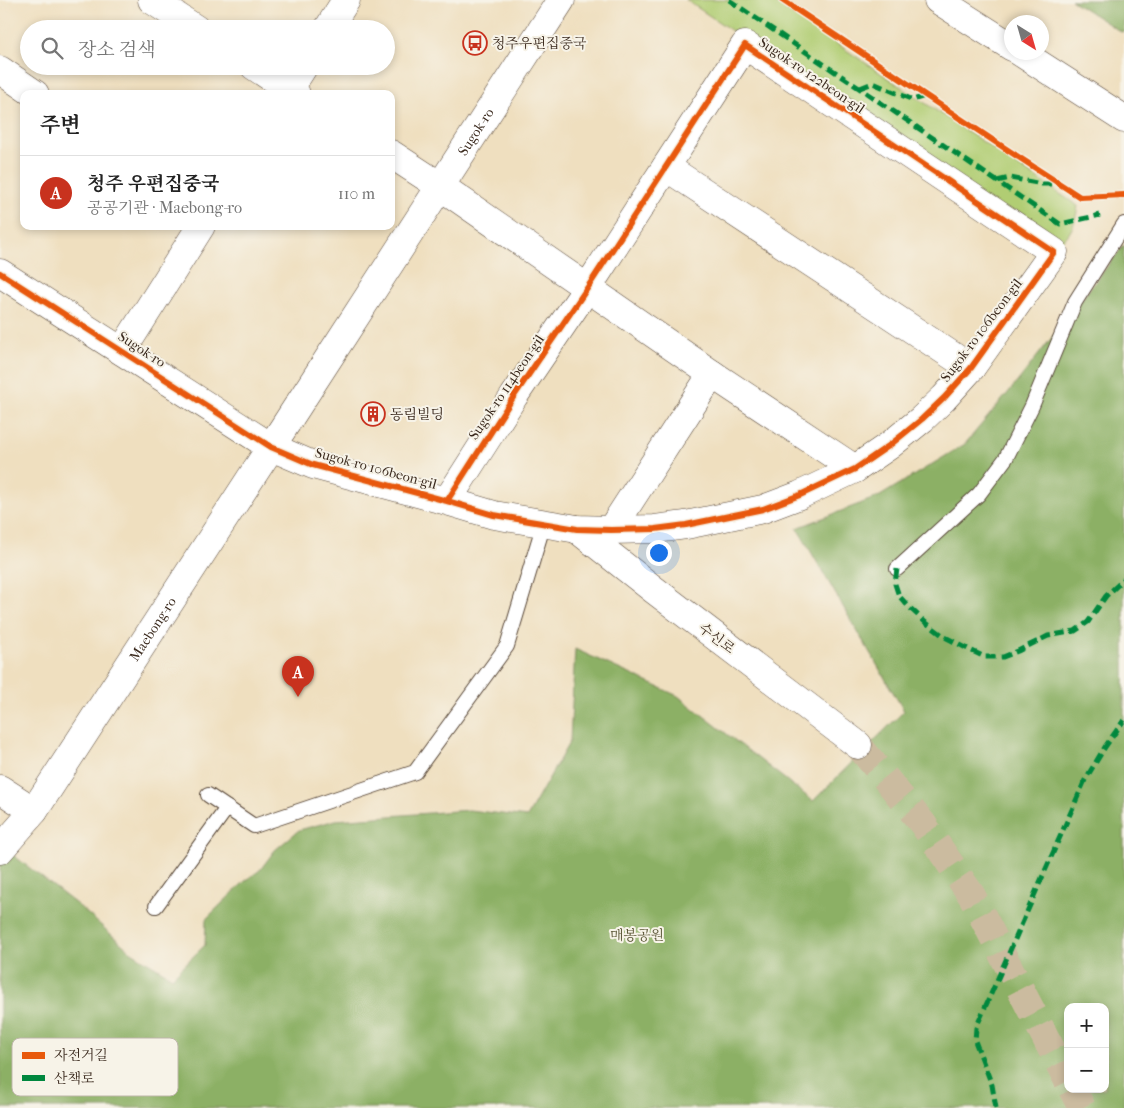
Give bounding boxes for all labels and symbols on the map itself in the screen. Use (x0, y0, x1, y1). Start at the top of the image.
north arrow (1004, 15, 1049, 60)
bus stop icon: 청주우편집중국 (462, 30, 488, 56)
street label: Sugok-ro 122beon-gil (755, 34, 868, 117)
place label: 청주우편집중국 (492, 35, 587, 52)
street label: Sugok-ro (454, 105, 498, 159)
street label: Sugok-ro 106beon-gil (937, 275, 1026, 385)
street label: Sugok-ro (115, 328, 169, 371)
street label: Sugok-ro 114beon-gil (465, 331, 548, 443)
building icon: 동림빌딩 (360, 401, 386, 427)
place label: 동림빌딩 (390, 406, 444, 423)
street label: Sugok-ro 106beon-gil (313, 444, 439, 493)
your location (646, 540, 672, 566)
street label: Maebong-ro (126, 594, 180, 664)
street label: 수신로 (695, 619, 738, 658)
pin: A (282, 656, 314, 697)
park label: 매봉공원 (610, 927, 664, 944)
legend (12, 1038, 178, 1096)
text: 자전거길 (54, 1047, 108, 1064)
text: 산책로 (54, 1070, 95, 1087)

